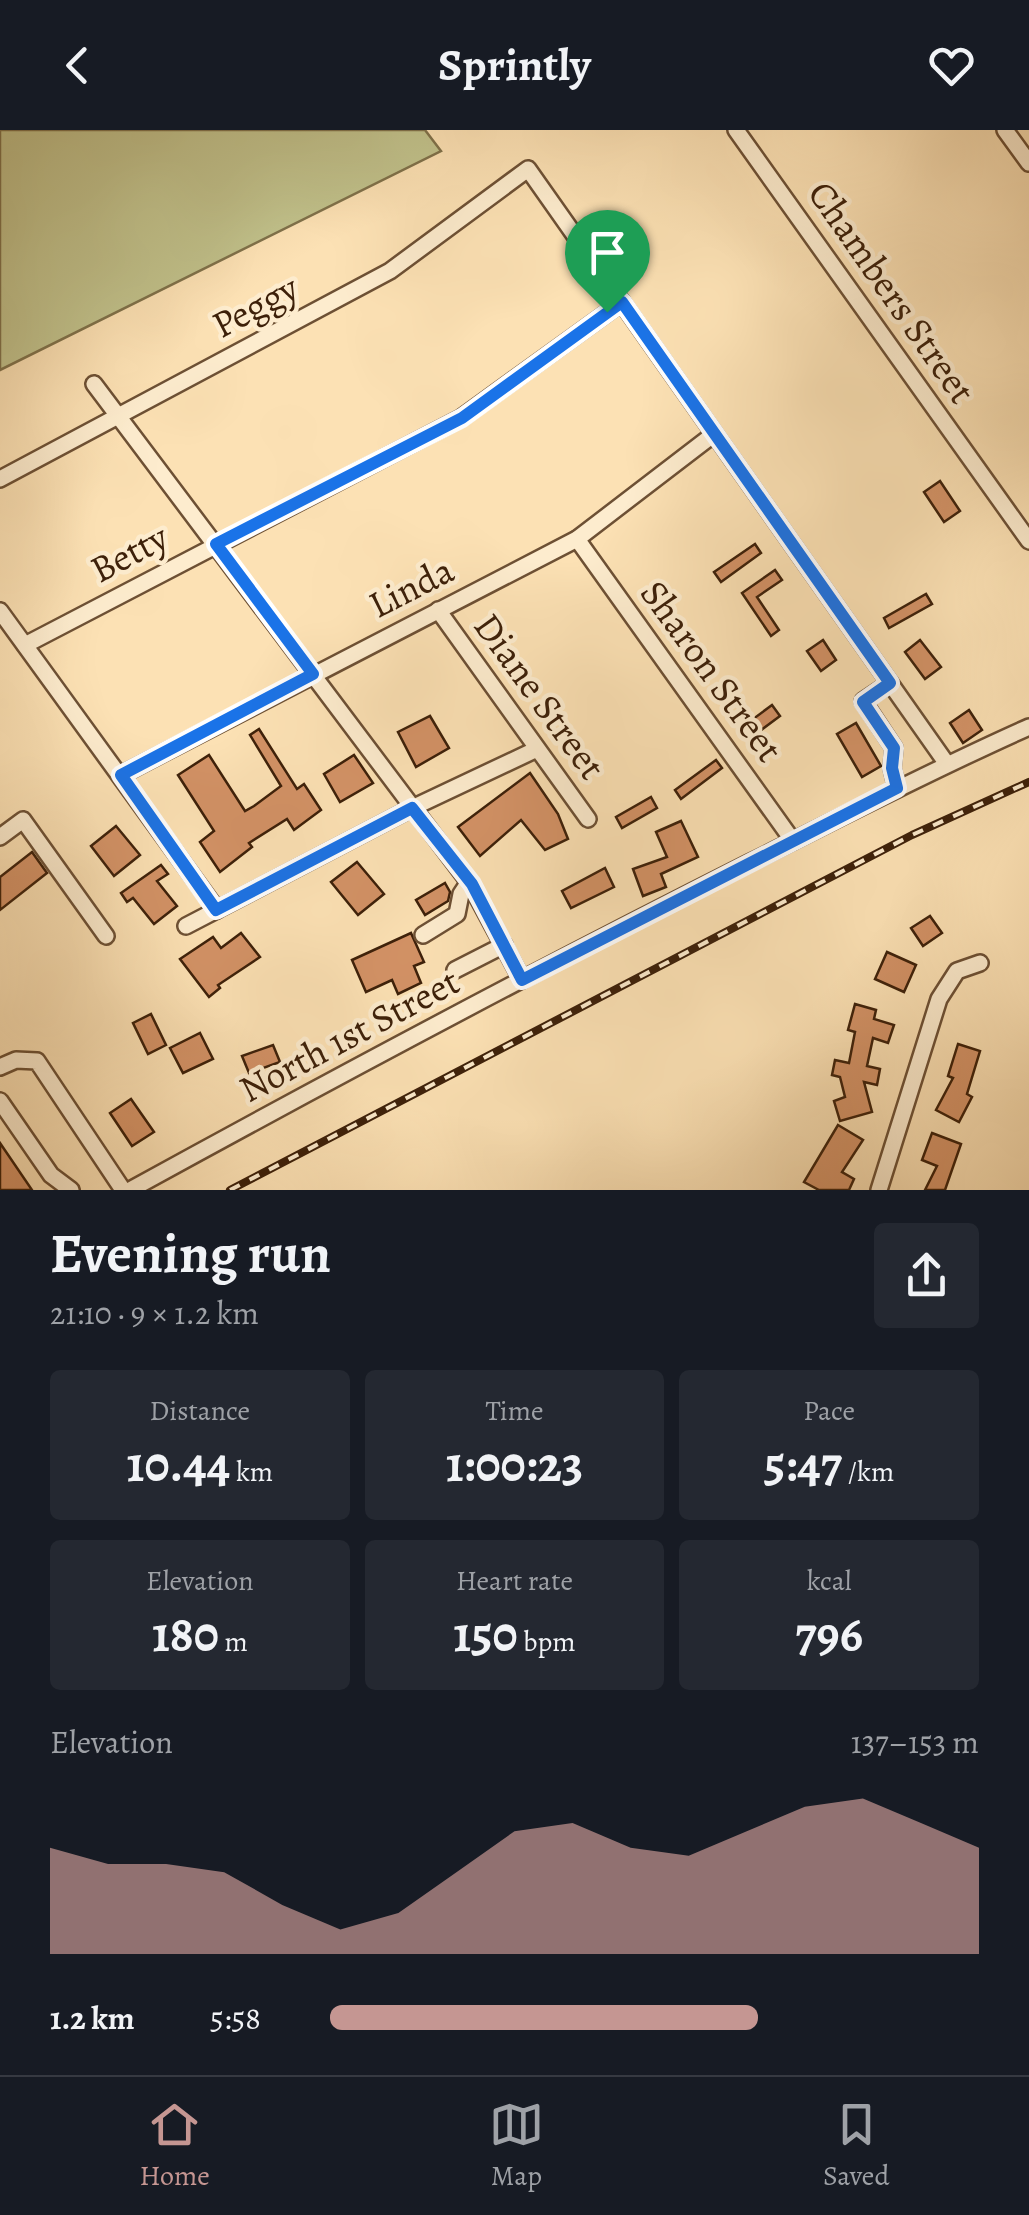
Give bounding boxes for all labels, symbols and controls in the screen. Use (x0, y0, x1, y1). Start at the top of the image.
text: Sprintly (438, 34, 591, 96)
icon: back (50, 38, 105, 93)
icon: heart (924, 38, 979, 93)
street label: Chambers Street (796, 170, 988, 414)
pin (565, 210, 650, 313)
icon: arrive (580, 225, 635, 280)
street label: Peggy (203, 261, 308, 350)
street label: Betty (81, 510, 178, 595)
street label: Linda (360, 544, 463, 630)
street label: Sharon Street (628, 570, 796, 772)
street label: Diane Street (462, 602, 618, 790)
street label: North 1st Street (230, 955, 468, 1115)
text: Evening run (50, 1216, 331, 1291)
button: share (874, 1223, 979, 1328)
text: 21:10 · 9 × 1.2 km (50, 1291, 259, 1335)
text: Distance (150, 1392, 250, 1430)
text: Time (485, 1392, 544, 1430)
text: Pace (803, 1392, 855, 1430)
text: 10.44 (127, 1430, 230, 1498)
text: 1:00:23 (446, 1430, 583, 1498)
text: 5:47 (764, 1430, 842, 1498)
text: km (230, 1453, 273, 1491)
text: /km (842, 1453, 894, 1491)
text: Elevation (146, 1562, 254, 1600)
text: Heart rate (456, 1562, 573, 1600)
text: kcal (807, 1562, 852, 1600)
text: 180 (152, 1600, 219, 1668)
text: 150 (453, 1600, 518, 1668)
text: 796 (795, 1600, 863, 1668)
text: m (219, 1623, 248, 1661)
text: bpm (518, 1623, 576, 1661)
text: Elevation (50, 1720, 173, 1764)
text: 137–153 m (851, 1720, 979, 1764)
text: 1.2 km (50, 1996, 135, 2040)
text: 5:58 (210, 1996, 261, 2040)
tab: Home (140, 2097, 210, 2195)
tab: Map (489, 2097, 544, 2195)
tab: Saved (823, 2097, 889, 2195)

